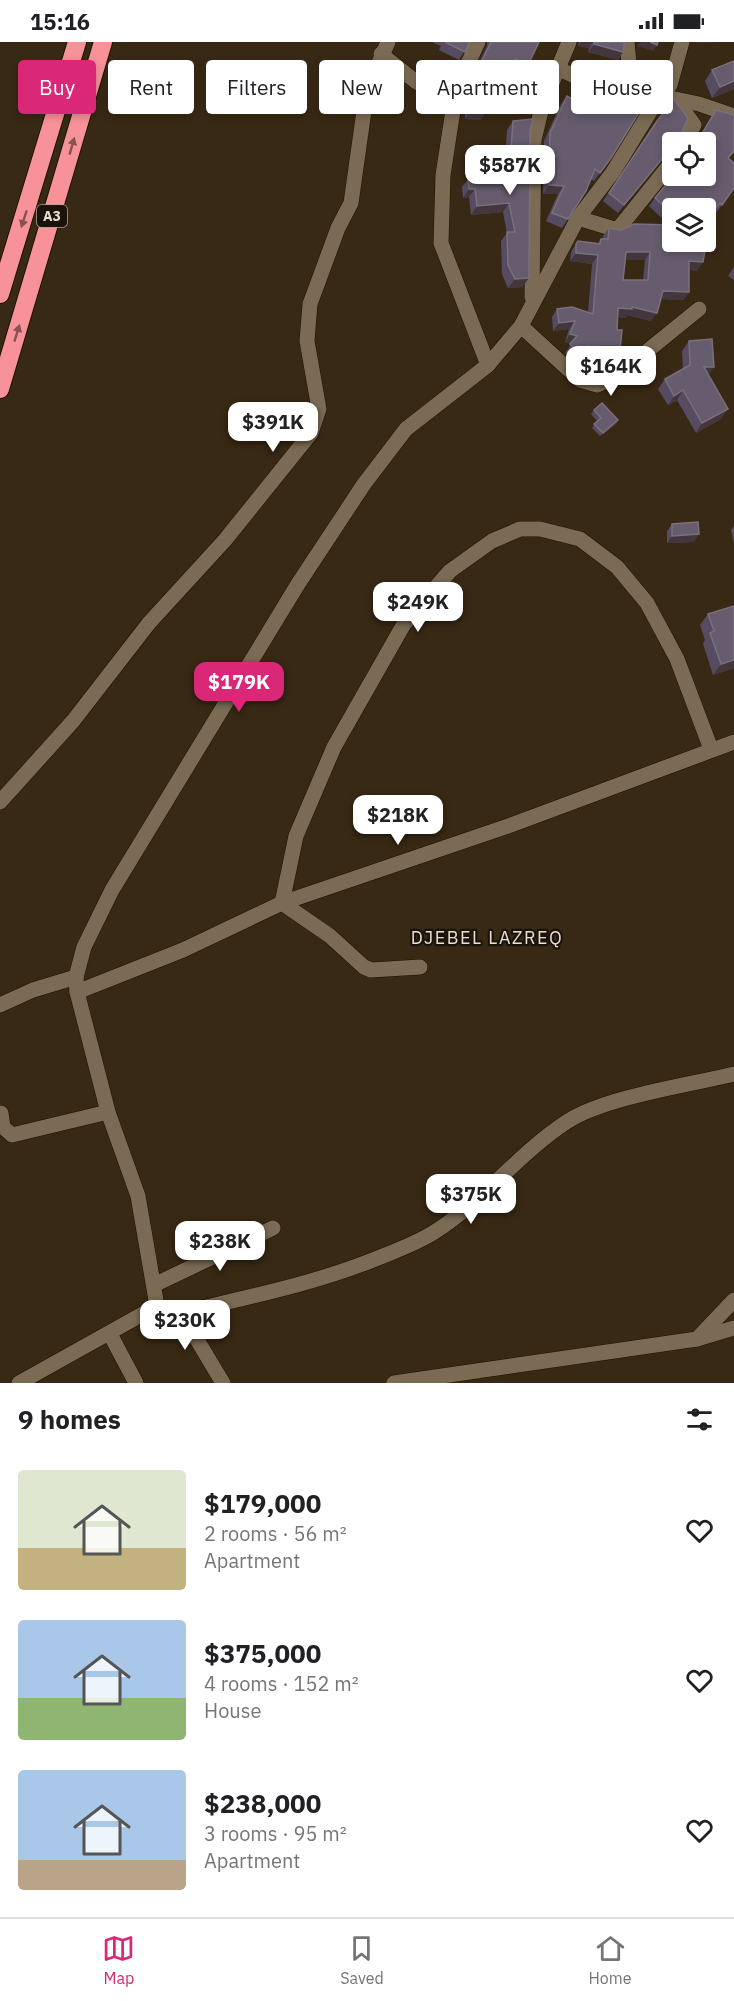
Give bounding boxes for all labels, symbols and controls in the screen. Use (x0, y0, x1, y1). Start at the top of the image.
text: 15:16 (30, 7, 90, 36)
chip: Buy (18, 60, 96, 114)
chip: Rent (108, 60, 194, 114)
chip: Filters (206, 60, 307, 114)
chip: New (319, 60, 404, 114)
chip: Apartment (416, 60, 559, 114)
chip: House (571, 60, 673, 114)
map controls (662, 132, 716, 252)
button: locate (662, 132, 716, 186)
one-way arrow (68, 137, 78, 155)
pin: $587K (468, 145, 552, 196)
text: $587K (479, 151, 541, 178)
button: layers (662, 198, 716, 252)
road number: A3 (37, 205, 67, 227)
one-way arrow (19, 210, 28, 228)
one-way arrow (13, 324, 22, 342)
pin: $164K (569, 346, 653, 397)
text: $164K (580, 352, 642, 379)
pin: $391K (231, 402, 315, 453)
text: $391K (242, 408, 304, 435)
pin: $249K (376, 582, 460, 633)
text: $249K (387, 588, 449, 615)
pin: $179K (197, 662, 281, 713)
text: $179K (208, 668, 270, 695)
pin: $218K (356, 795, 440, 846)
text: $218K (367, 801, 429, 828)
district label: DJEBEL LAZREQ (411, 926, 563, 949)
pin: $375K (429, 1174, 513, 1225)
text: $375K (440, 1180, 502, 1207)
pin: $238K (178, 1221, 262, 1272)
text: $238K (189, 1227, 251, 1254)
pin: $230K (143, 1300, 227, 1351)
text: $230K (154, 1306, 216, 1333)
text: 9 homes (18, 1402, 121, 1436)
icon: filters (683, 1403, 716, 1436)
text: $179,000 (204, 1486, 321, 1520)
icon: home (66, 1494, 138, 1566)
icon: heart (683, 1514, 716, 1547)
text: 2 rooms · 56 m² (204, 1520, 347, 1547)
text: Apartment (204, 1547, 300, 1574)
text: $375,000 (204, 1636, 321, 1670)
icon: home (66, 1644, 138, 1716)
icon: heart (683, 1664, 716, 1697)
text: 4 rooms · 152 m² (204, 1670, 359, 1697)
text: House (204, 1697, 261, 1724)
text: $238,000 (204, 1786, 321, 1820)
icon: home (66, 1794, 138, 1866)
icon: heart (683, 1814, 716, 1847)
text: 3 rooms · 95 m² (204, 1820, 347, 1847)
text: Apartment (204, 1847, 300, 1874)
tab: Map (102, 1932, 135, 1988)
tab: Saved (340, 1932, 384, 1988)
tab: Home (589, 1932, 632, 1988)

